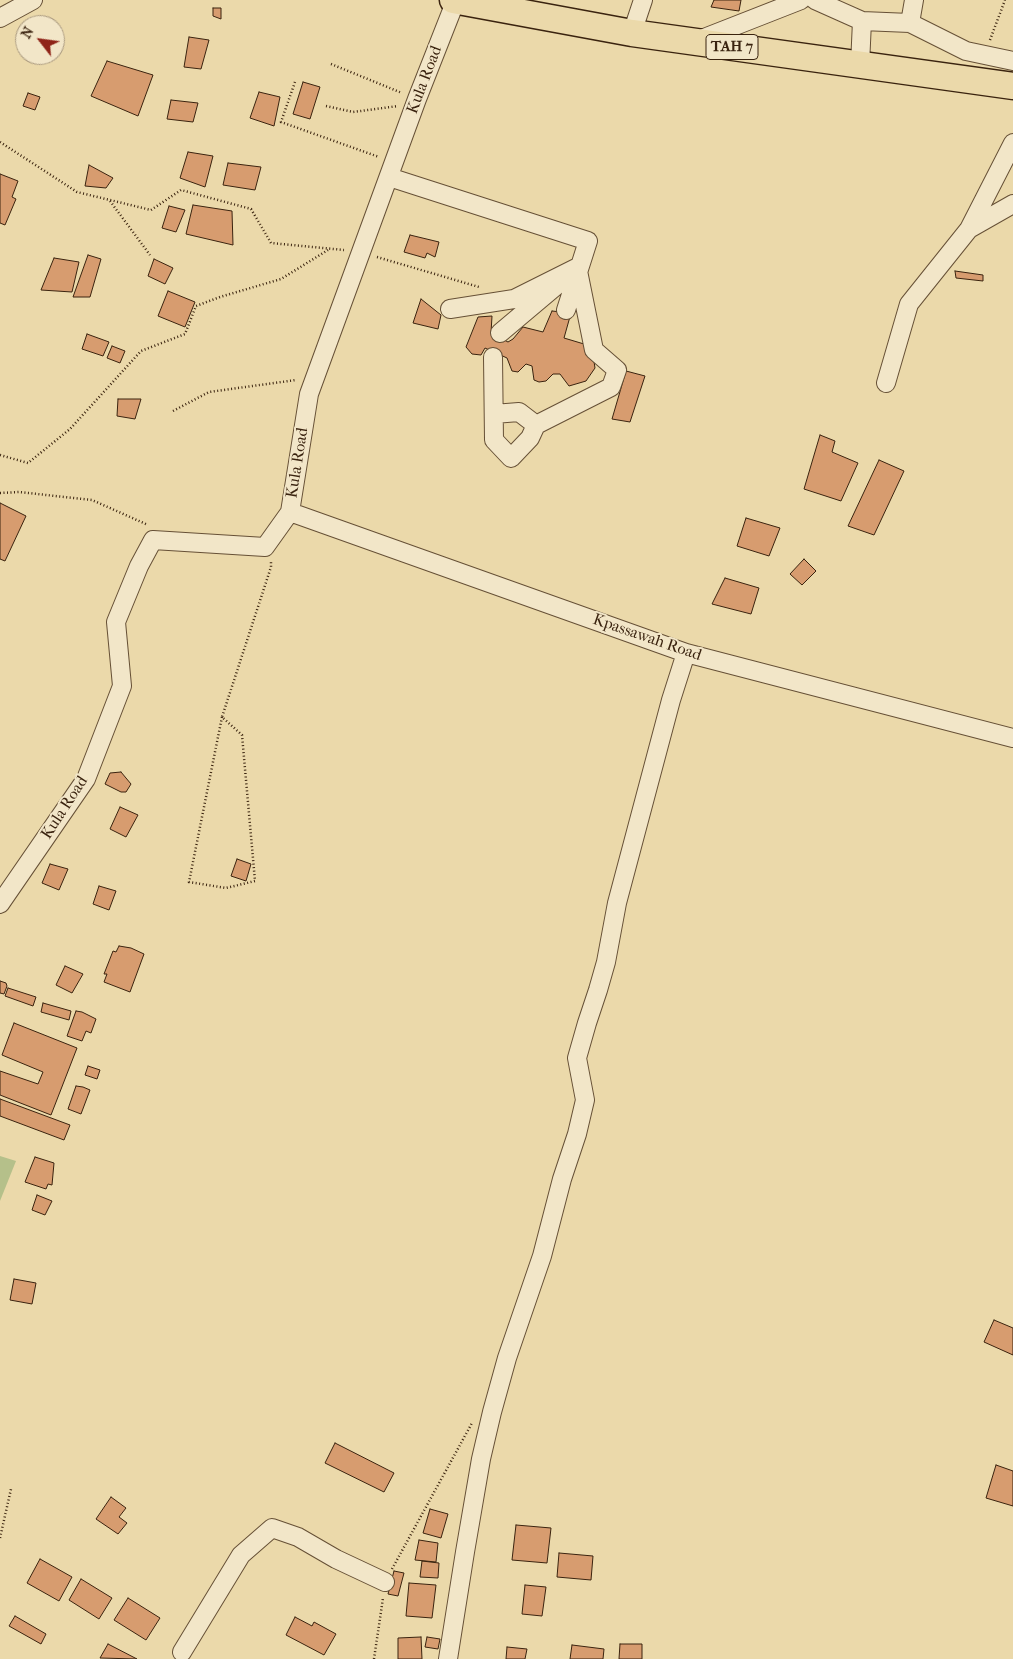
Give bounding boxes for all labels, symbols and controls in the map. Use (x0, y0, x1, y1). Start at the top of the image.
north arrow (15, 15, 65, 65)
text: N (17, 24, 37, 42)
road number: TAH 7 (706, 34, 758, 60)
street label: Kula Road (403, 43, 447, 117)
street label: Kula Road (283, 426, 313, 500)
street label: Kpassawah Road (590, 610, 704, 666)
street label: Kula Road (38, 773, 92, 843)

